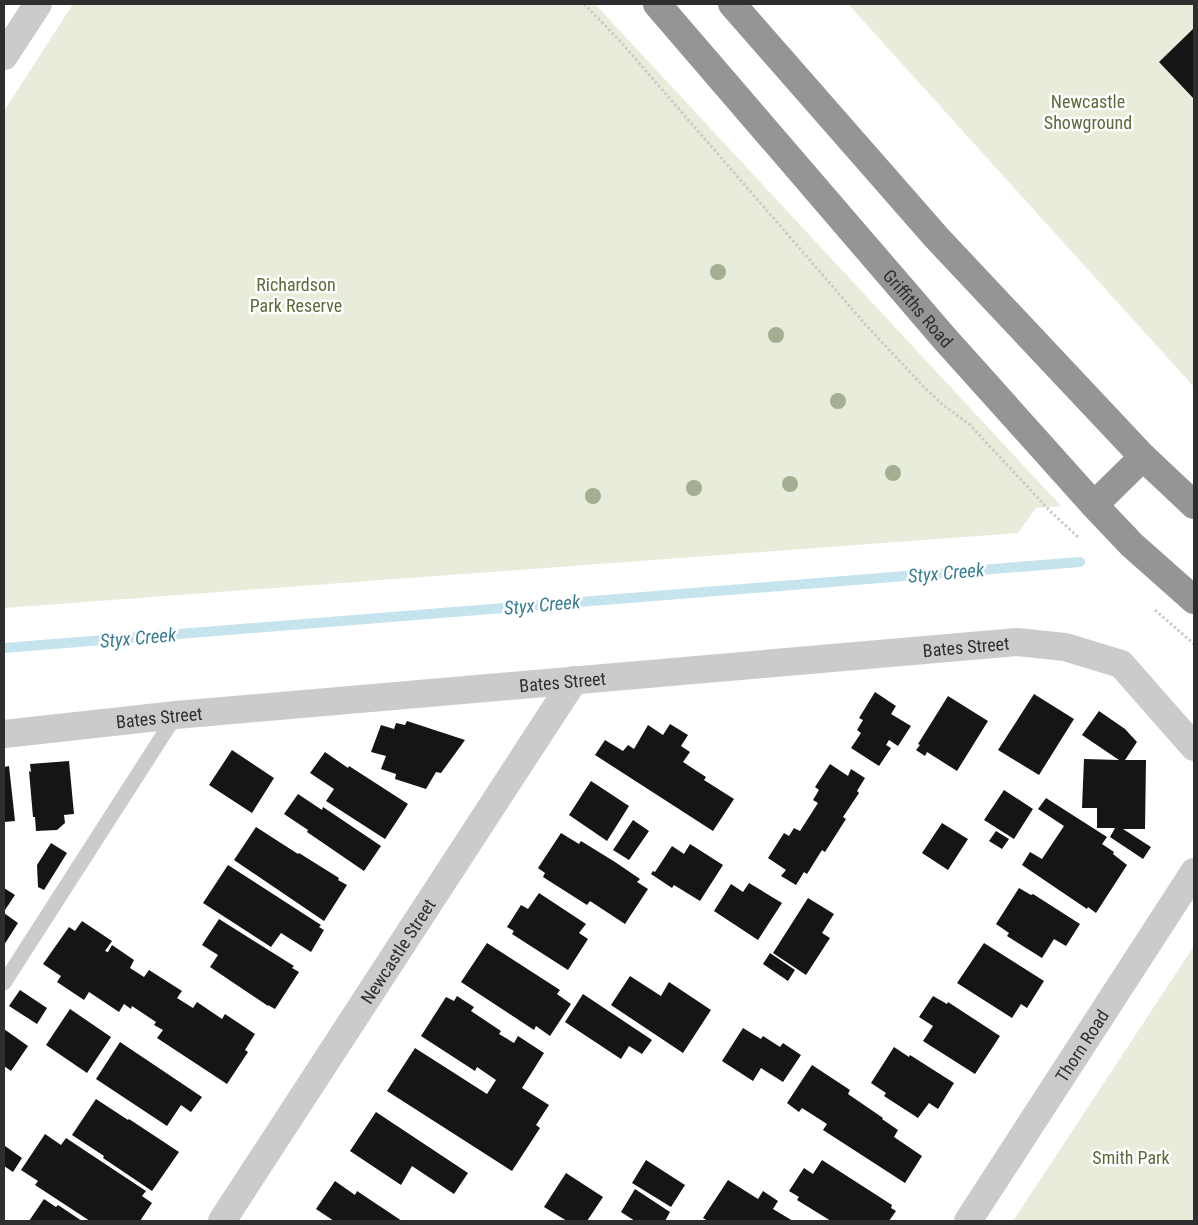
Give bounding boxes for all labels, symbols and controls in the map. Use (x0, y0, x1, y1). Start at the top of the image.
park label: Newcastle Showground (1044, 91, 1132, 133)
street label: Griffiths Road (879, 265, 958, 351)
park label: Richardson Park Reserve (250, 274, 342, 316)
water label: Styx Creek (907, 558, 986, 588)
water label: Styx Creek (503, 590, 582, 620)
water label: Styx Creek (99, 623, 178, 653)
street label: Bates Street (922, 632, 1010, 661)
street label: Bates Street (518, 667, 607, 696)
street label: Bates Street (115, 702, 203, 732)
street label: Newcastle Street (356, 895, 439, 1007)
street label: Thorn Road (1051, 1006, 1113, 1086)
park label: Smith Park (1092, 1147, 1170, 1168)

